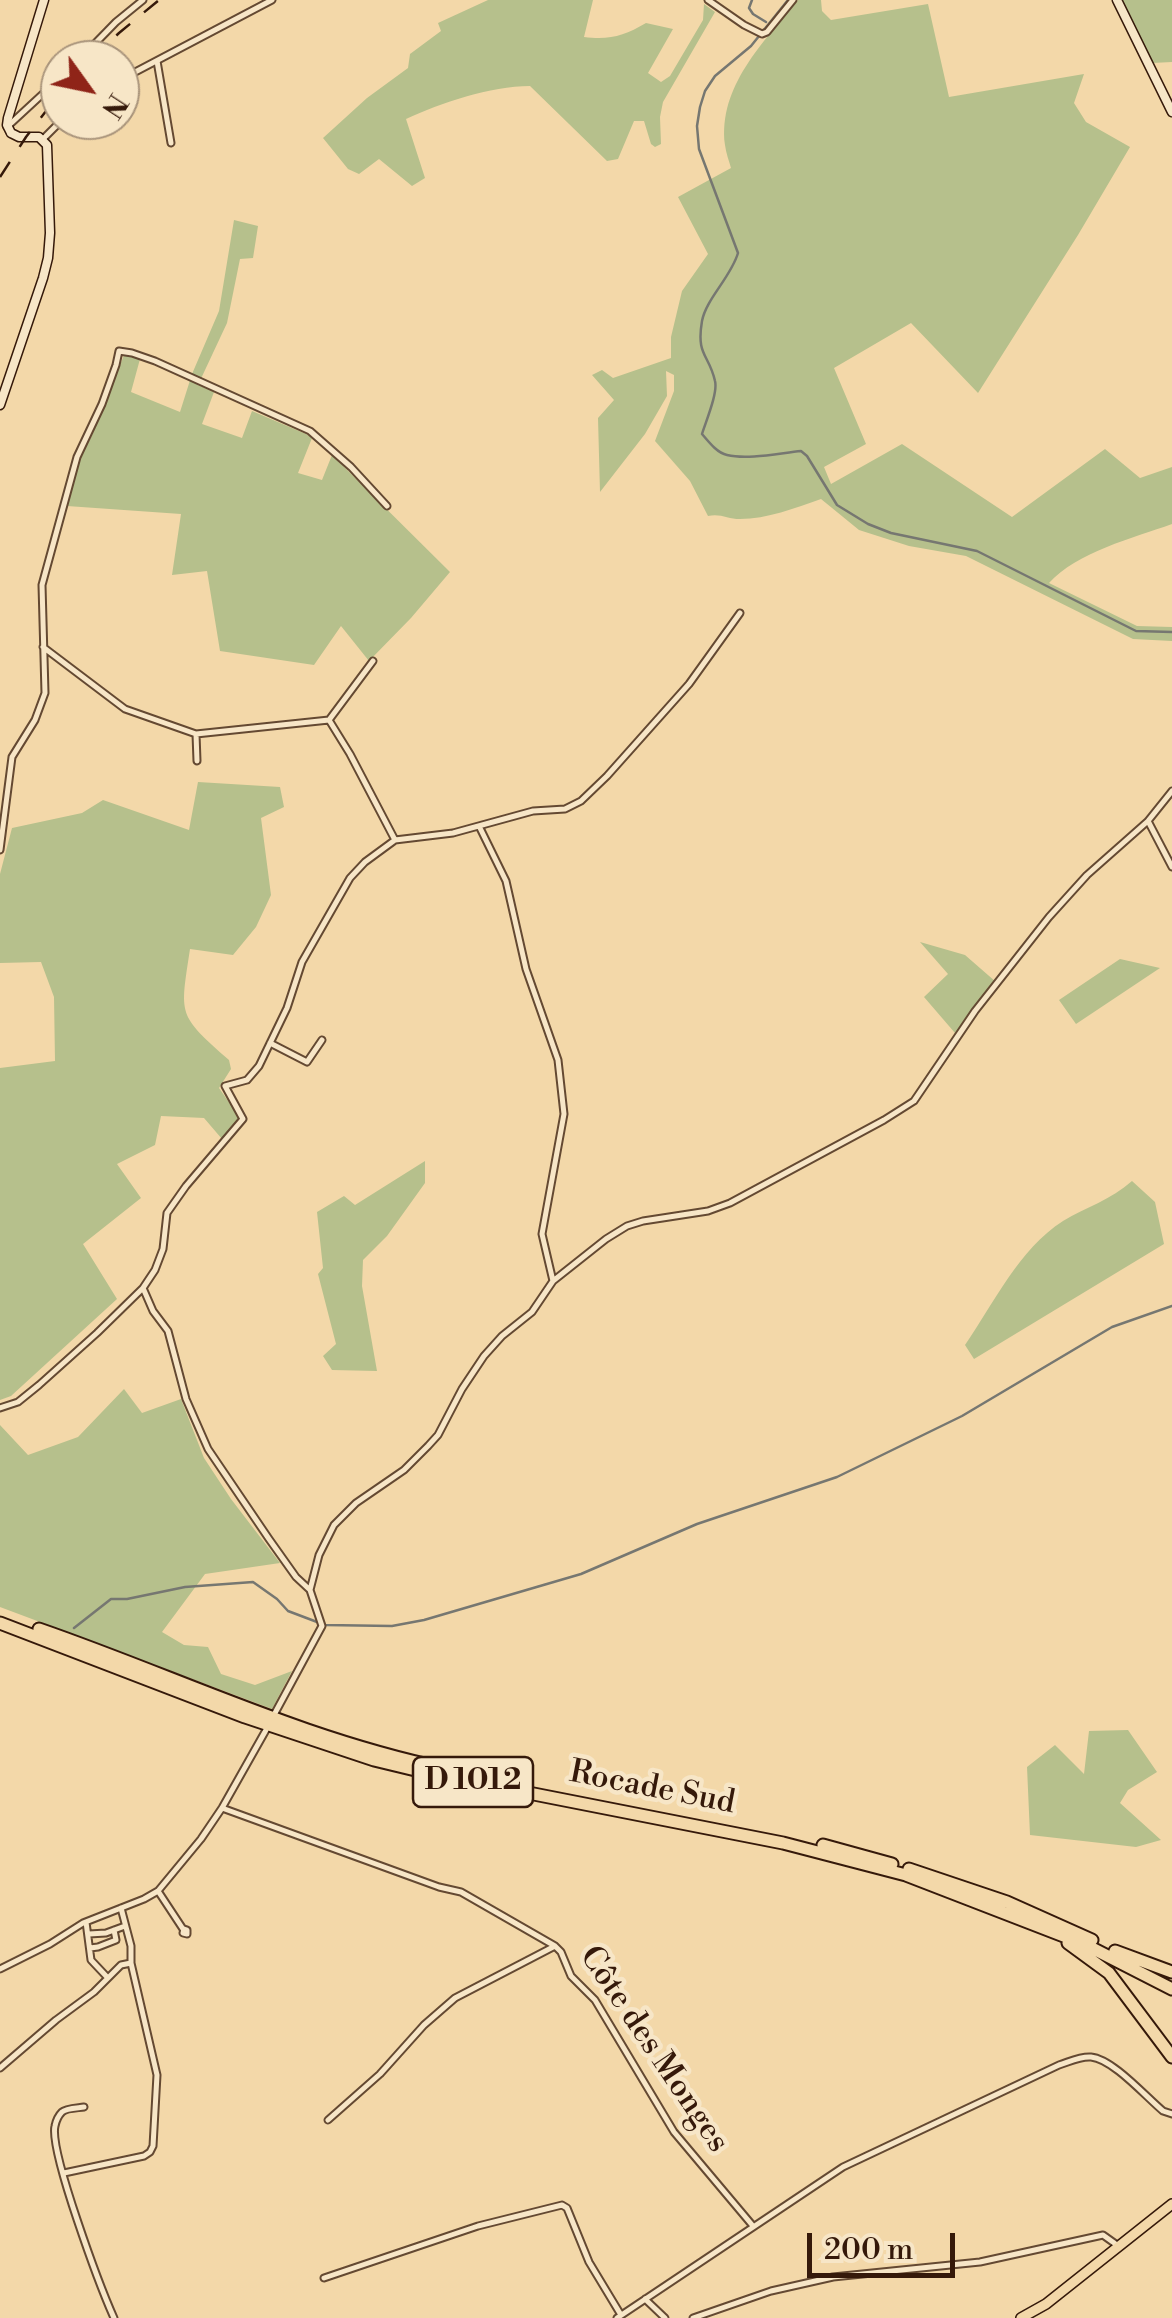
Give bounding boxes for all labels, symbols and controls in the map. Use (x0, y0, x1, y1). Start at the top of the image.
north arrow (40, 40, 140, 140)
text: N (93, 87, 135, 124)
street label: Rocade Sud (566, 1754, 738, 1824)
road number: D 1012 (413, 1757, 533, 1807)
street label: Côte des Monges (570, 1940, 736, 2160)
scale bar (812, 2213, 960, 2275)
text: 200 m (824, 2231, 913, 2269)

